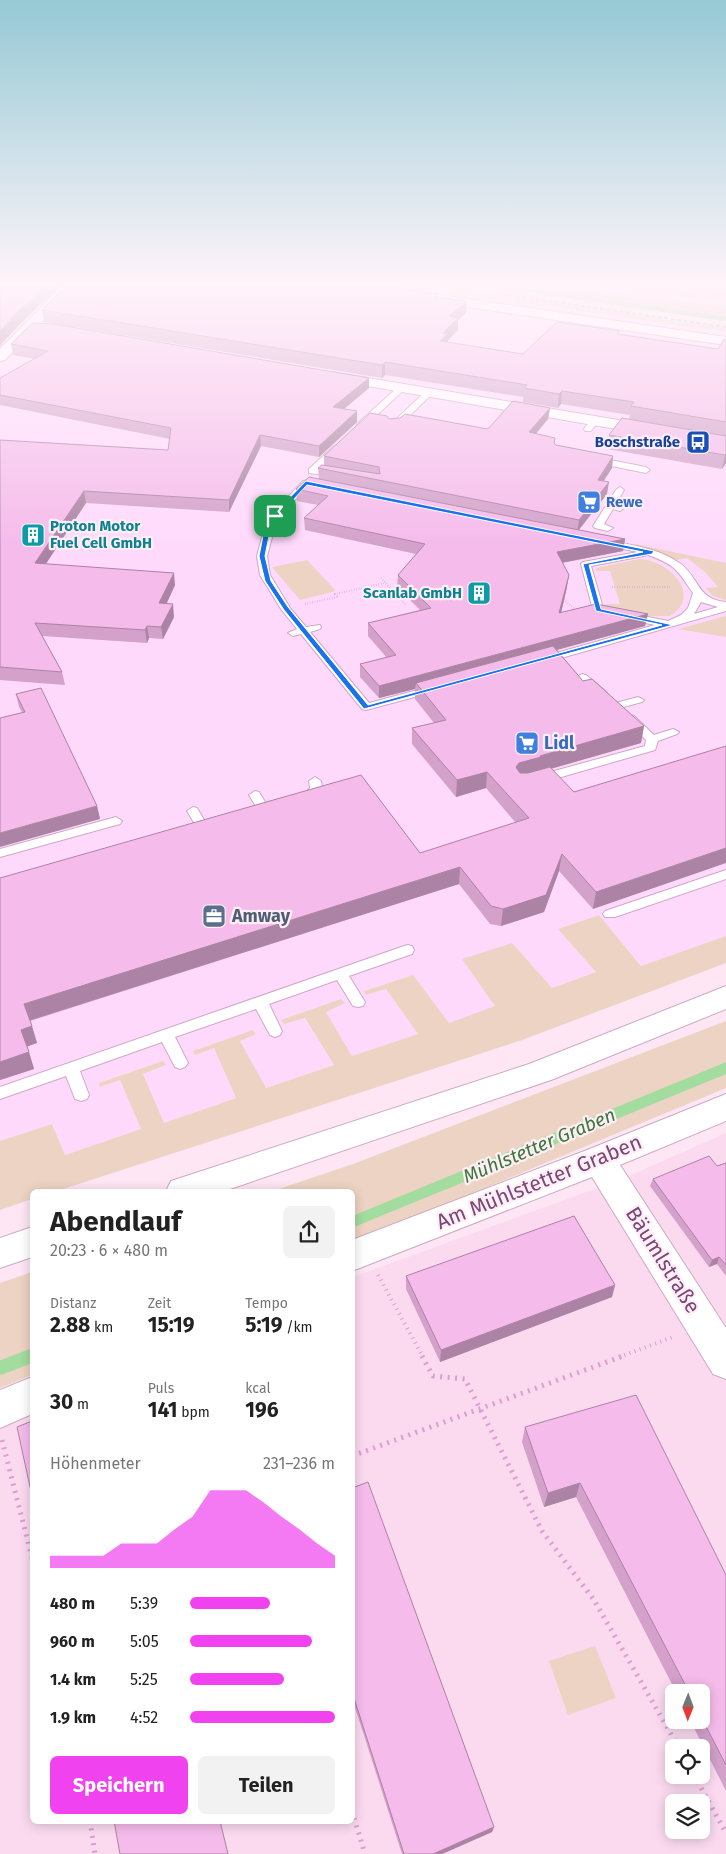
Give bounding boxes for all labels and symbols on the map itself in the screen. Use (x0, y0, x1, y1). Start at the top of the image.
bus stop icon: Boschstraße (685, 429, 711, 455)
place label: Boschstraße (595, 433, 680, 451)
supermarket icon: Rewe (576, 489, 602, 515)
place label: Rewe (606, 493, 643, 511)
pin (254, 495, 296, 537)
place label: Proton Motor Fuel Cell GmbH (50, 517, 152, 552)
building icon: Proton Motor Fuel Cell GmbH (20, 522, 46, 548)
building icon: Scanlab GmbH (466, 580, 492, 606)
place label: Scanlab GmbH (363, 584, 462, 602)
supermarket icon: Lidl (514, 730, 540, 756)
place label: Lidl (544, 732, 575, 754)
office icon: Amway (201, 903, 227, 929)
place label: Amway (231, 905, 291, 927)
water label: Mühlstetter Graben (460, 1103, 619, 1188)
street label: Am Mühlstetter Graben (432, 1129, 646, 1235)
street label: Bäumlstraße (620, 1202, 706, 1318)
north arrow (665, 1684, 710, 1729)

